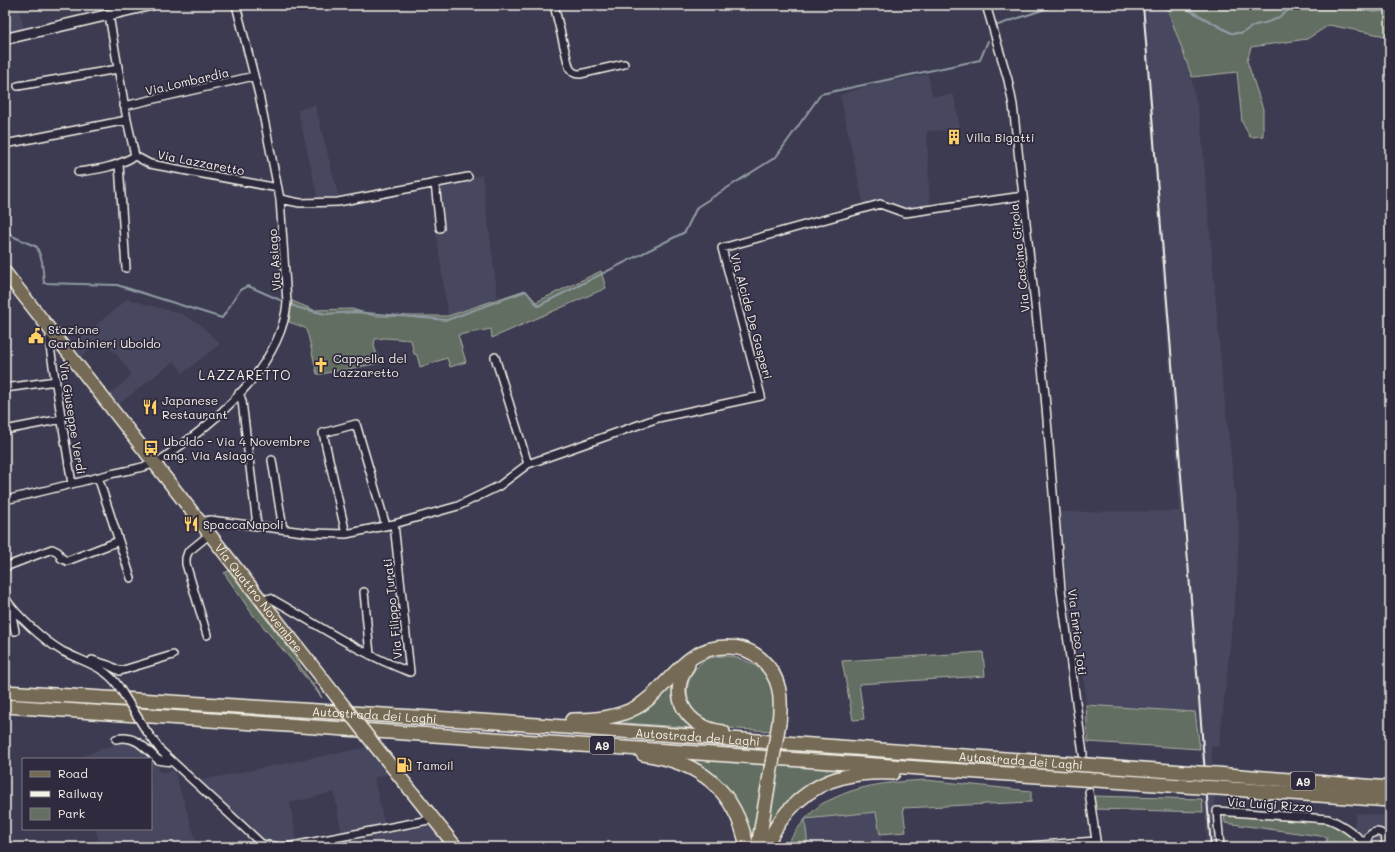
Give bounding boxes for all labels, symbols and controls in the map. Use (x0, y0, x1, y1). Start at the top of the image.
street label: Via Lombardia (143, 64, 231, 98)
building icon: Villa Bigatti (945, 128, 963, 146)
place label: Villa Bigatti (966, 129, 1035, 145)
street label: Via Lazzaretto (156, 146, 246, 178)
street label: Via Cascina Girola (1005, 203, 1033, 313)
street label: Via Asiago (264, 228, 284, 292)
street label: Via Alcide De Gasperi (727, 251, 777, 381)
place label: Stazione Carabinieri Uboldo (48, 321, 161, 351)
public building icon: Stazione Carabinieri Uboldo (27, 327, 45, 345)
place label: Cappella del Lazzaretto (333, 350, 407, 380)
church icon: Cappella del Lazzaretto (312, 356, 330, 374)
street label: Via Giuseppe Verdi (56, 361, 90, 475)
district label: LAZZARETTO (199, 366, 291, 383)
place label: Japanese Restaurant (162, 392, 228, 422)
restaurant icon: Japanese Restaurant (141, 398, 159, 416)
place label: Uboldo - Via 4 Novembre ang. Via Asiago (163, 433, 310, 463)
bus stop icon: Uboldo - Via 4 Novembre ang. Via Asiago (142, 439, 160, 457)
restaurant icon: SpaccaNapoli (182, 515, 200, 533)
place label: SpaccaNapoli (203, 516, 284, 532)
street label: Via Quattro Novembre (212, 540, 307, 655)
street label: Via Filippo Turati (379, 558, 405, 660)
street label: Via Enrico Toti (1065, 588, 1091, 676)
street label: Autostrada dei Laghi (312, 703, 437, 726)
street label: Autostrada dei Laghi (635, 724, 760, 749)
road number: A9 (590, 736, 614, 754)
street label: Autostrada dei Laghi (958, 748, 1083, 773)
fuel station icon: Tamoil (395, 756, 413, 774)
place label: Tamoil (416, 757, 454, 773)
legend (22, 758, 152, 830)
text: Road (58, 765, 88, 781)
road number: A9 (1291, 772, 1315, 790)
text: Railway (58, 785, 103, 801)
street label: Via Luigi Rizzo (1227, 793, 1313, 815)
text: Park (58, 805, 85, 821)

